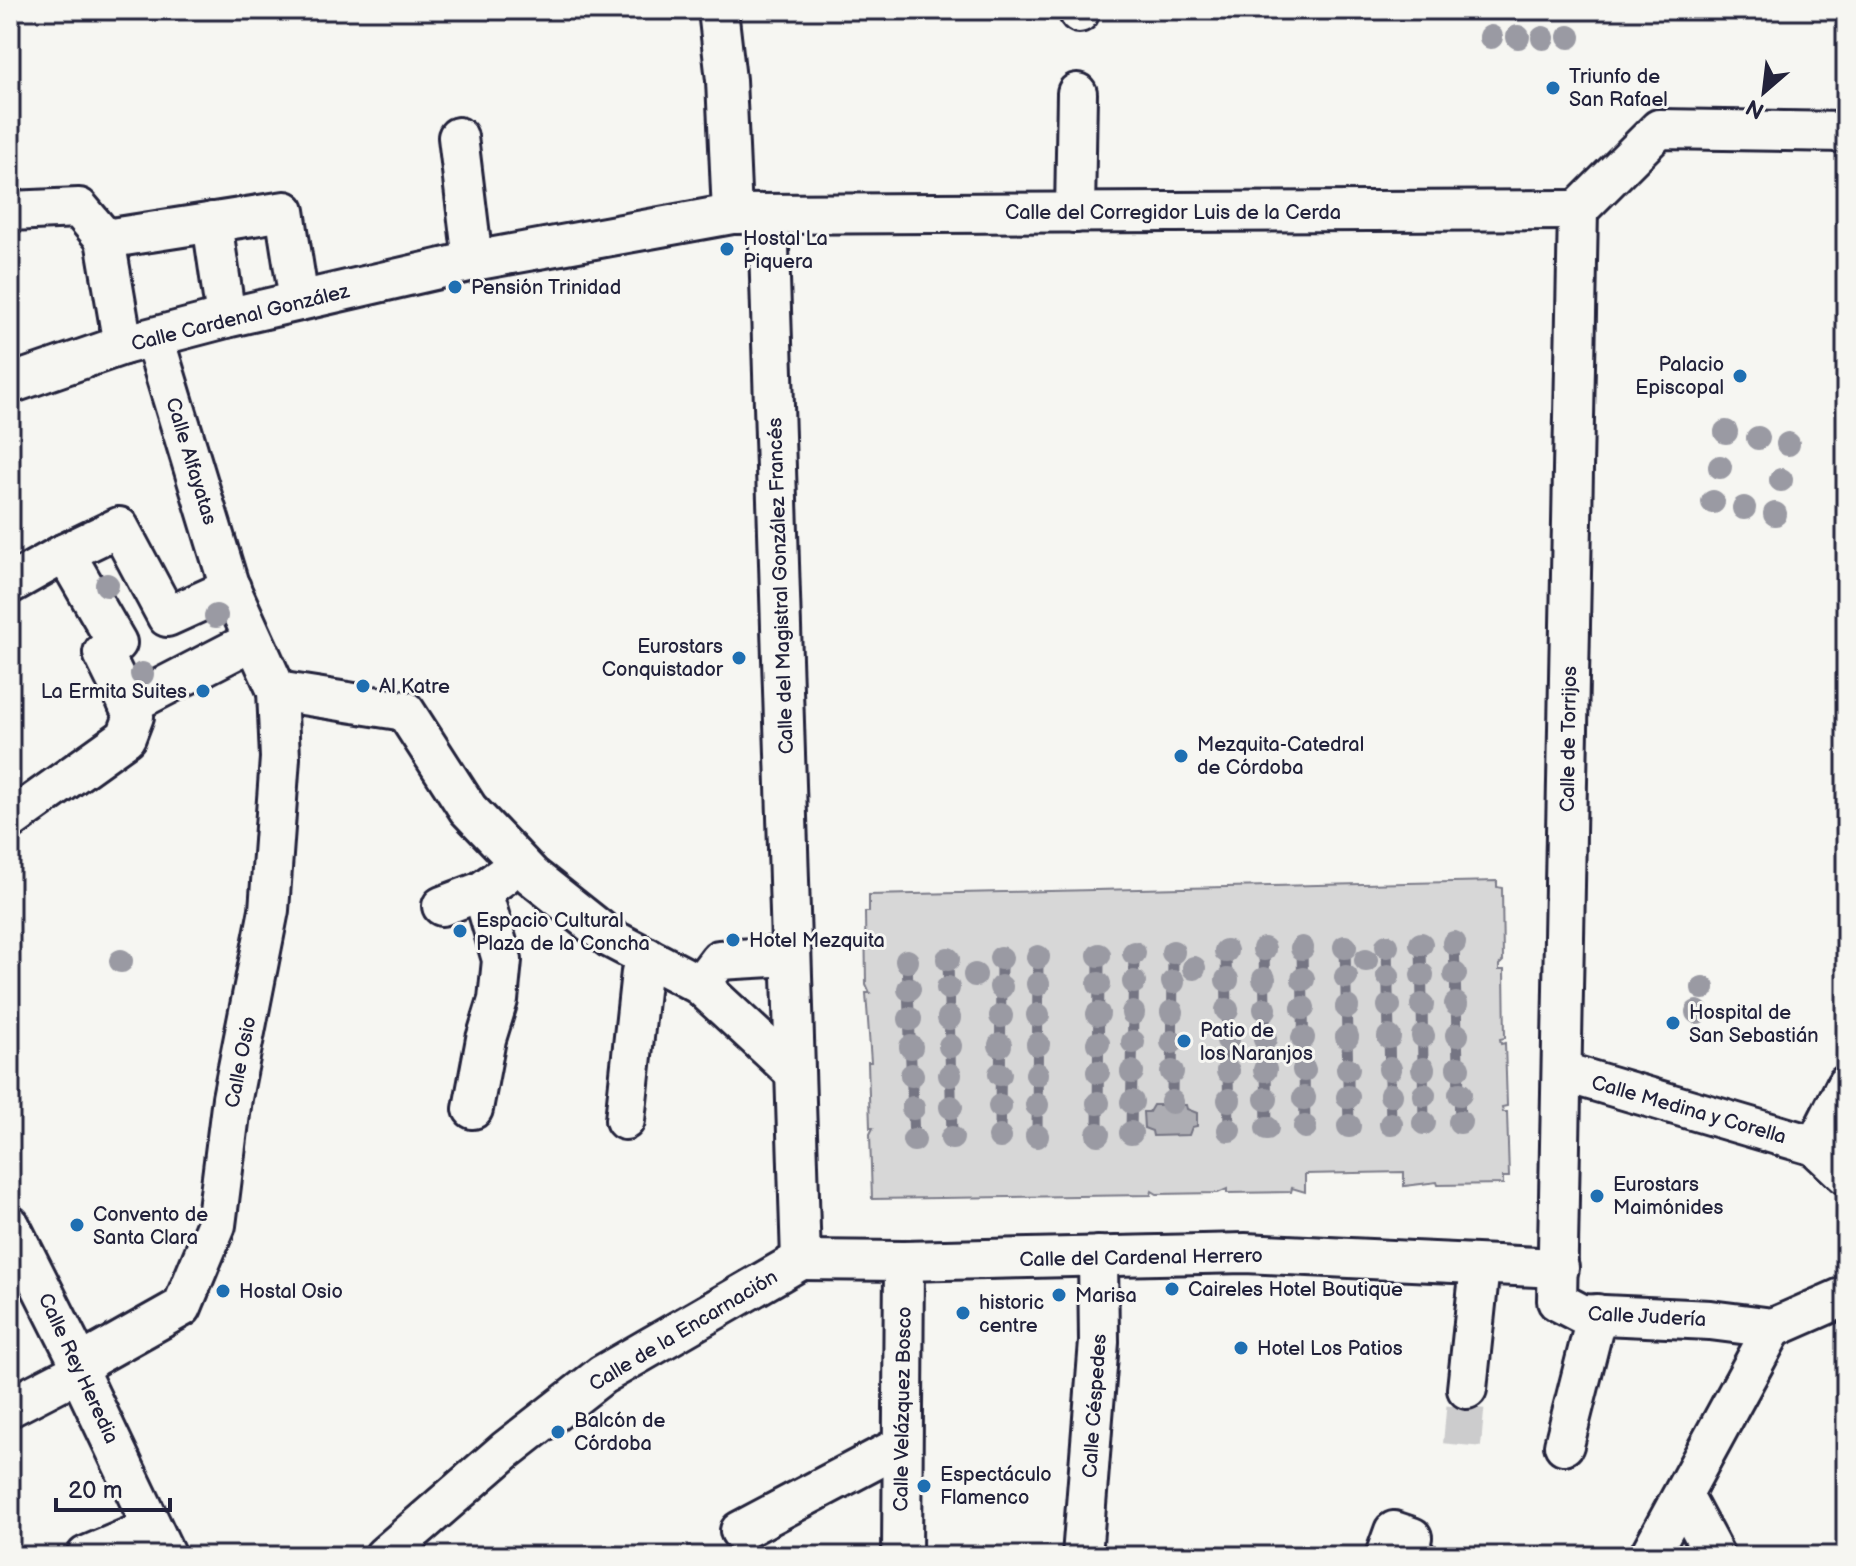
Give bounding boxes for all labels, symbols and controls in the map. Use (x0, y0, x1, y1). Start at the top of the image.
north arrow (1724, 52, 1804, 132)
place label: Triunfo de San Rafael (1569, 65, 1668, 112)
marker: Triunfo de San Rafael (1544, 79, 1562, 97)
text: N (1742, 93, 1769, 124)
street label: Calle del Corregidor Luis de la Cerda (1005, 201, 1341, 225)
place label: Hostal La Piquera (743, 227, 828, 274)
marker: Hostal La Piquera (718, 240, 736, 258)
place label: Pensión Trinidad (471, 276, 621, 300)
marker: Pensión Trinidad (446, 278, 464, 296)
street label: Calle Cardenal González (129, 279, 352, 357)
place label: Palacio Episcopal (1635, 353, 1724, 400)
marker: Palacio Episcopal (1731, 367, 1749, 385)
street label: Calle Alfayatas (160, 395, 222, 528)
street label: Calle del Magistral González Francés (763, 417, 799, 755)
place label: Eurostars Conquistador (602, 635, 724, 682)
marker: Eurostars Conquistador (730, 649, 748, 667)
street label: Calle de Torrijos (1556, 666, 1582, 812)
place label: Al Katre (379, 675, 450, 699)
marker: Al Katre (354, 677, 372, 695)
place label: La Ermita Suites (41, 680, 187, 704)
marker: La Ermita Suites (194, 682, 212, 700)
place label: Mezquita-Catedral de Córdoba (1197, 733, 1364, 780)
marker: Mezquita-Catedral de Córdoba (1172, 747, 1190, 765)
place label: Espacio Cultural Plaza de la Concha (476, 909, 650, 956)
marker: Espacio Cultural Plaza de la Concha (451, 922, 469, 940)
place label: Hotel Mezquita (749, 929, 885, 953)
marker: Hotel Mezquita (724, 931, 742, 949)
place label: Hospital de San Sebastián (1689, 1001, 1819, 1048)
street label: Calle Osio (220, 1014, 262, 1110)
marker: Hospital de San Sebastián (1664, 1014, 1682, 1032)
place label: Patio de los Naranjos (1200, 1019, 1313, 1066)
marker: Patio de los Naranjos (1175, 1032, 1193, 1050)
street label: Calle Medina y Corella (1589, 1071, 1789, 1149)
place label: Eurostars Maimónides (1613, 1173, 1723, 1220)
marker: Eurostars Maimónides (1588, 1187, 1606, 1205)
place label: Convento de Santa Clara (93, 1203, 208, 1250)
marker: Convento de Santa Clara (68, 1216, 86, 1234)
street label: Calle del Cardenal Herrero (1019, 1244, 1263, 1272)
street label: Calle de la Encarnación (585, 1265, 782, 1397)
place label: Caireles Hotel Boutique (1188, 1278, 1403, 1302)
place label: Hostal Osio (239, 1280, 343, 1304)
marker: Caireles Hotel Boutique (1163, 1280, 1181, 1298)
marker: Hostal Osio (214, 1282, 232, 1300)
place label: Marisa (1075, 1284, 1137, 1308)
marker: Marisa (1050, 1286, 1068, 1304)
street label: Calle Rey Heredia (33, 1289, 123, 1447)
place label: historic centre (979, 1291, 1044, 1338)
street label: Calle Judería (1587, 1302, 1707, 1332)
marker: historic centre (954, 1304, 972, 1322)
street label: Calle Velázquez Bosco (889, 1306, 917, 1512)
street label: Calle Céspedes (1078, 1333, 1112, 1479)
place label: Hotel Los Patios (1257, 1337, 1403, 1361)
marker: Hotel Los Patios (1232, 1339, 1250, 1357)
place label: Balcón de Córdoba (574, 1409, 666, 1456)
marker: Balcón de Córdoba (549, 1423, 567, 1441)
scale bar (56, 1462, 170, 1512)
place label: Espectáculo Flamenco (940, 1463, 1052, 1510)
text: 20 m (68, 1476, 123, 1505)
marker: Espectáculo Flamenco (915, 1477, 933, 1495)

